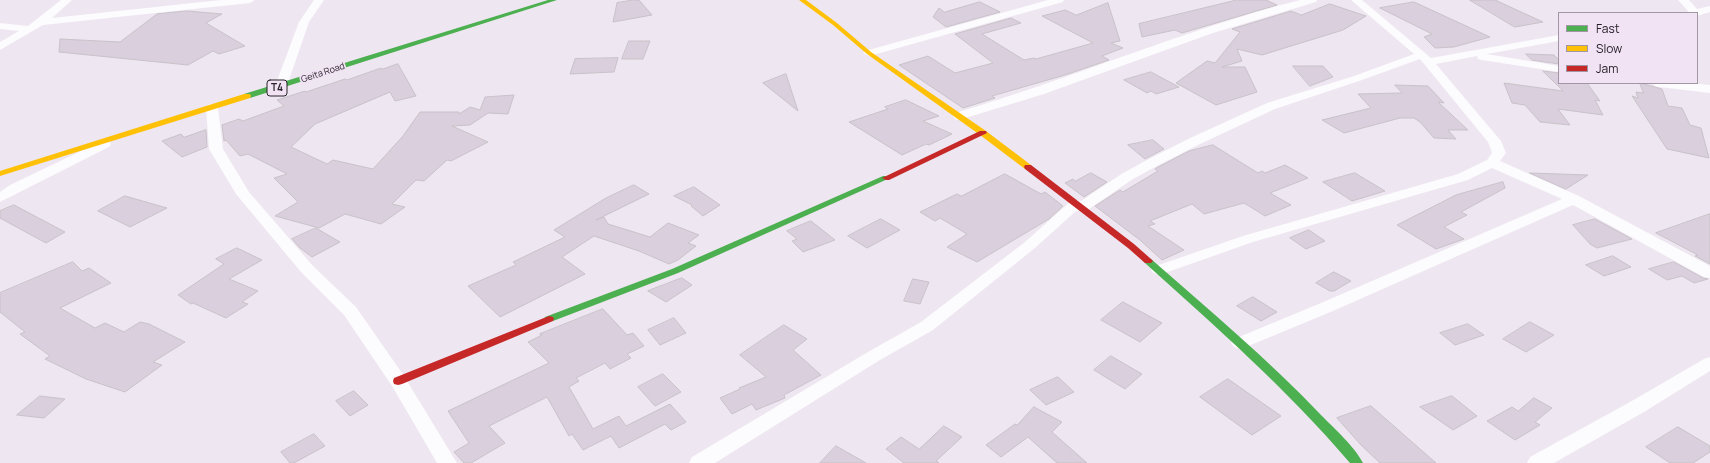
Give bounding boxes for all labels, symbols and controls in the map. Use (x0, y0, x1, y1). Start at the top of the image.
legend (1558, 12, 1698, 84)
text: Fast (1596, 20, 1620, 37)
text: Slow (1596, 40, 1622, 57)
text: Jam (1596, 60, 1618, 77)
street label: Geita Road (300, 61, 346, 85)
road number: T4 (267, 80, 287, 96)

